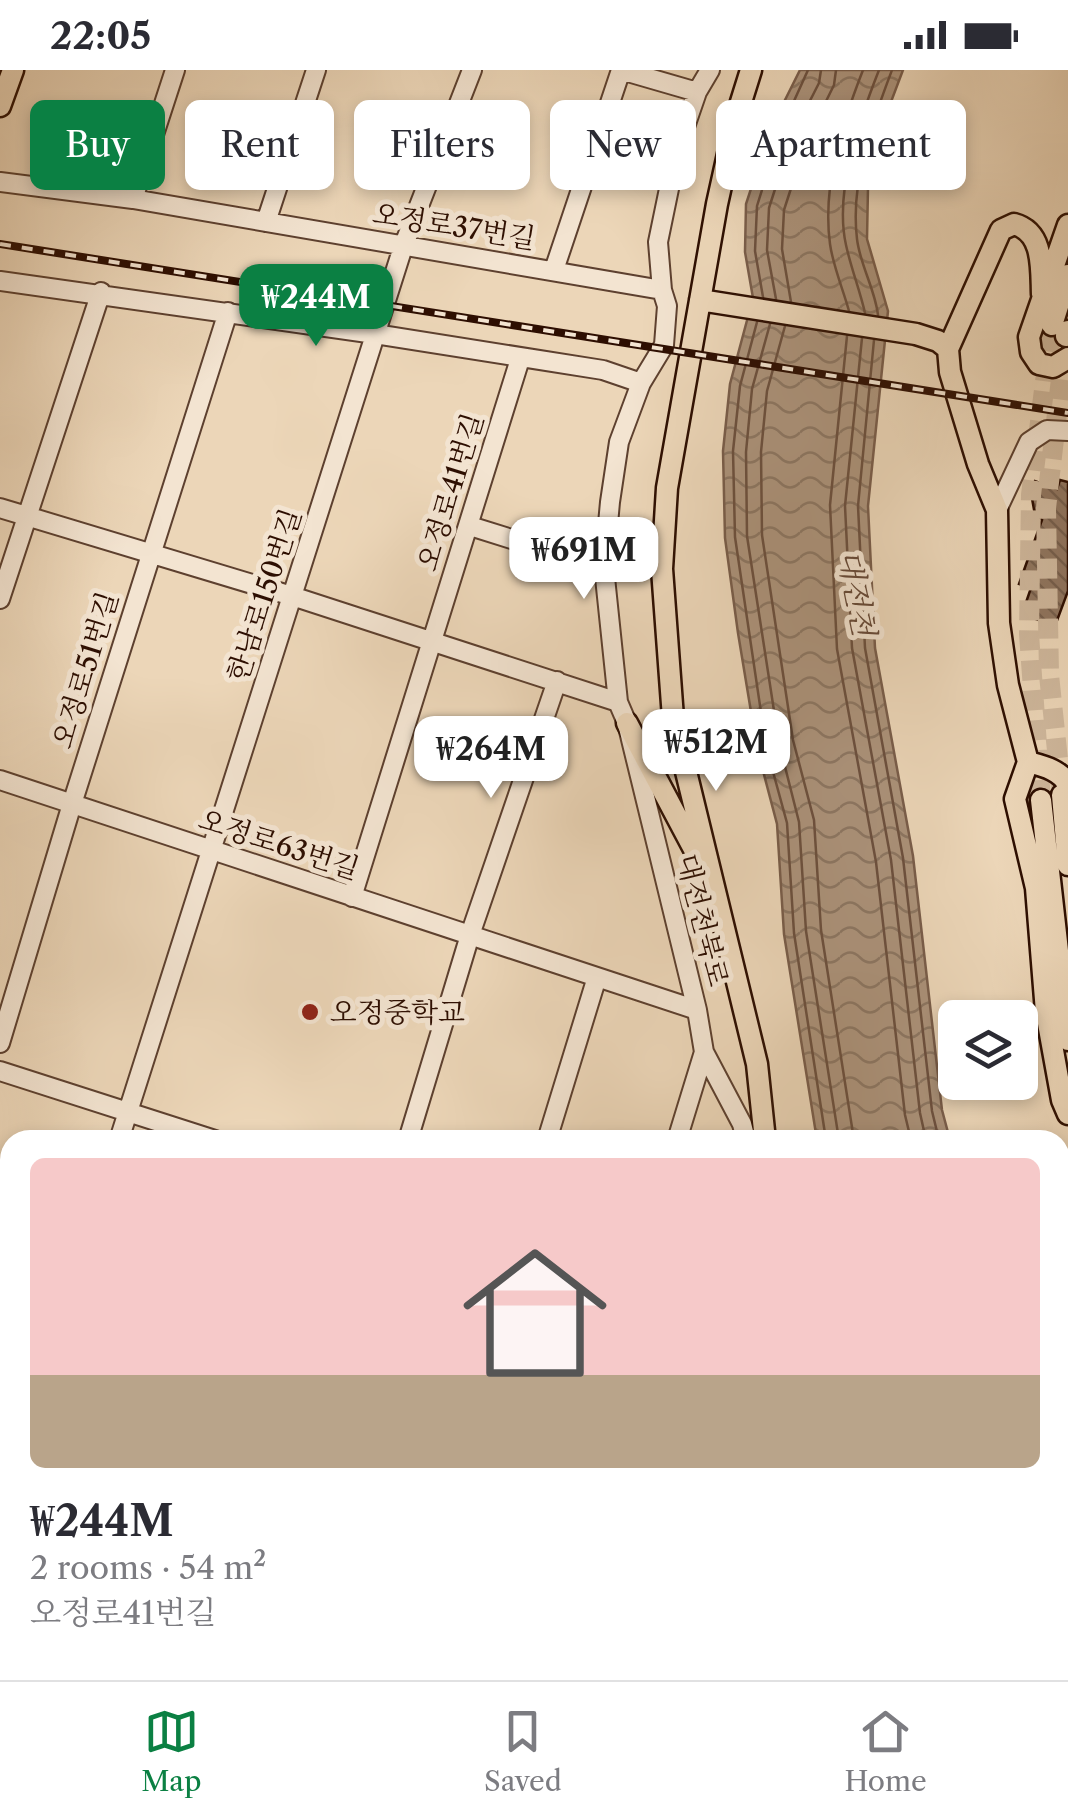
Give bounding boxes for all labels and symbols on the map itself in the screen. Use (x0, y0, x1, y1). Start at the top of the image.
street label: 오정로37번길 (370, 196, 538, 256)
pin: ₩244M (246, 264, 386, 349)
street label: 오정로41번길 (410, 409, 490, 575)
street label: 한남로150번길 (220, 504, 308, 686)
pin: ₩691M (514, 517, 654, 602)
water label: 대전천 (830, 547, 883, 641)
street label: 오정로51번길 (45, 587, 125, 753)
pin: ₩512M (646, 709, 786, 794)
pin: ₩264M (421, 716, 561, 801)
street label: 오정로63번길 (194, 802, 364, 886)
street label: 대전천북로 (670, 850, 736, 990)
place label: 오정중학교 (330, 995, 465, 1029)
marker: 오정중학교 (299, 1001, 321, 1023)

